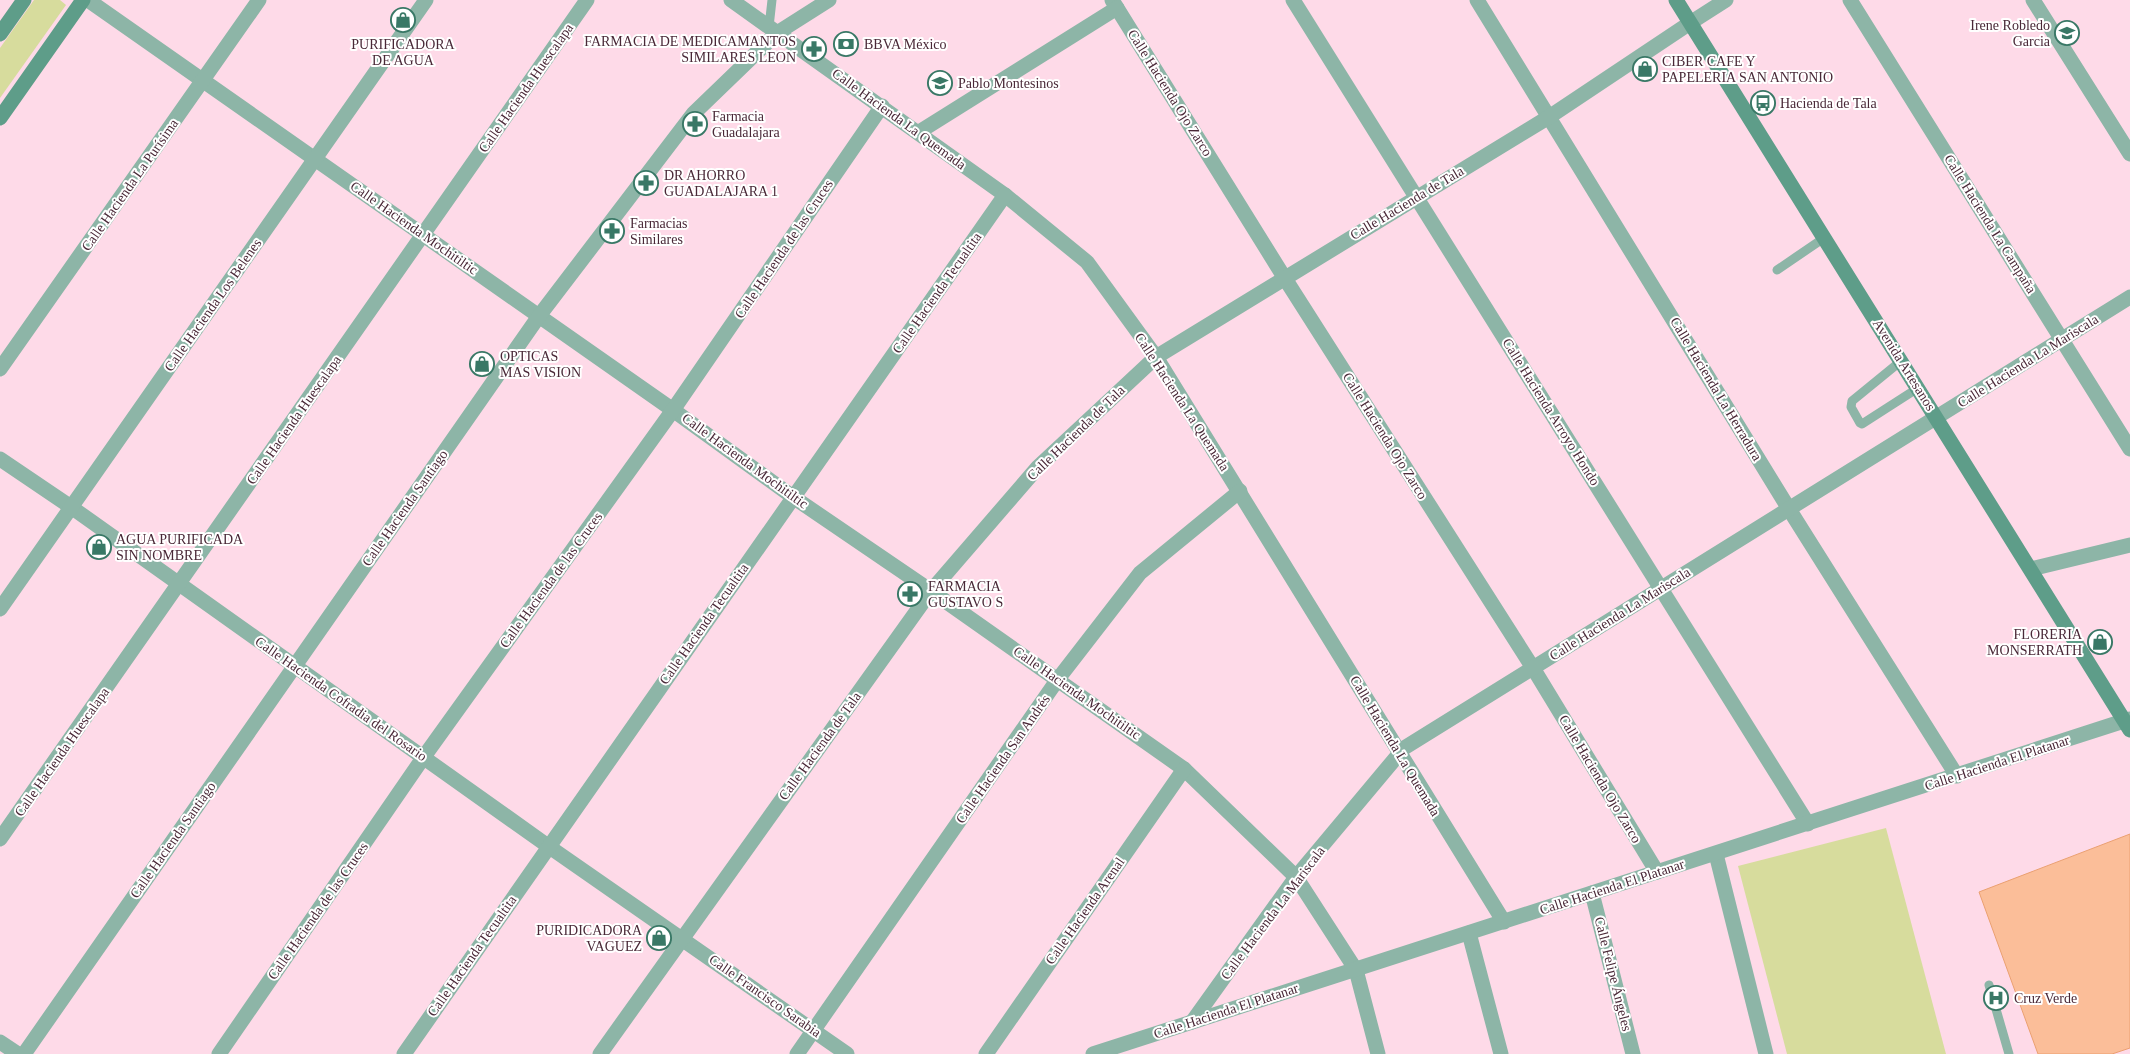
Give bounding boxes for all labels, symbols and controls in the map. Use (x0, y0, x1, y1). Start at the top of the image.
shop icon: PURIFICADORA DE AGUA (390, 7, 416, 33)
place label: Irene Robledo Garcia (1970, 18, 2051, 49)
street label: Calle Hacienda Huescalapa (476, 20, 577, 155)
school or university icon: Irene Robledo Garcia (2054, 20, 2080, 46)
street label: Calle Hacienda Ojo Zarco (1125, 27, 1215, 159)
bank icon: BBVA México (833, 31, 859, 57)
place label: FARMACIA DE MEDICAMANTOS SIMILARES LEON (584, 34, 796, 65)
pharmacy icon: FARMACIA DE MEDICAMANTOS SIMILARES LEON (801, 36, 827, 62)
place label: PURIFICADORA DE AGUA (351, 37, 456, 68)
place label: BBVA México (864, 37, 947, 52)
place label: CIBER CAFE Y PAPELERIA SAN ANTONIO (1662, 54, 1833, 85)
shop icon: CIBER CAFE Y PAPELERIA SAN ANTONIO (1632, 56, 1658, 82)
street label: Calle Hacienda La Quemada (829, 66, 969, 173)
school or university icon: Pablo Montesinos (927, 70, 953, 96)
place label: Pablo Montesinos (958, 76, 1059, 91)
bus stop icon: Hacienda de Tala (1750, 90, 1776, 116)
place label: Hacienda de Tala (1780, 96, 1877, 111)
place label: Farmacia Guadalajara (712, 109, 780, 140)
pharmacy icon: Farmacia Guadalajara (682, 111, 708, 137)
street label: Calle Hacienda La Purísima (79, 116, 182, 254)
street label: Calle Hacienda La Campaña (1941, 152, 2039, 297)
street label: Calle Hacienda de Tala (1348, 163, 1467, 243)
place label: DR AHORRO GUADALAJARA 1 (664, 168, 778, 199)
pharmacy icon: DR AHORRO GUADALAJARA 1 (633, 170, 659, 196)
street label: Calle Hacienda de las Cruces (732, 177, 836, 321)
street label: Calle Hacienda Mochitiltic (348, 178, 480, 278)
place label: Farmacias Similares (630, 216, 688, 247)
pharmacy icon: Farmacias Similares (599, 218, 625, 244)
street label: Calle Hacienda Tecualtita (890, 229, 985, 356)
street label: Calle Hacienda Los Belenes (161, 236, 265, 374)
street label: Calle Hacienda La Mariscala (1955, 311, 2102, 411)
street label: Calle Hacienda La Herradura (1667, 315, 1765, 464)
street label: Avenida Artesanos (1870, 316, 1938, 414)
street label: Calle Hacienda La Quemada (1132, 330, 1233, 474)
street label: Calle Hacienda Arroyo Hondo (1499, 336, 1603, 488)
place label: OPTICAS MAS VISION (500, 349, 581, 380)
shop icon: OPTICAS MAS VISION (469, 351, 495, 377)
street label: Calle Hacienda Huescalapa (244, 352, 345, 487)
street label: Calle Hacienda Ojo Zarco (1340, 370, 1430, 502)
street label: Calle Hacienda de Tala (1024, 382, 1128, 483)
street label: Calle Hacienda Mochitiltic (679, 410, 811, 512)
street label: Calle Hacienda Santiago (359, 447, 451, 569)
street label: Calle Hacienda de las Cruces (497, 509, 605, 651)
place label: AGUA PURIFICADA SIN NOMBRE (116, 532, 244, 563)
shop icon: AGUA PURIFICADA SIN NOMBRE (86, 534, 112, 560)
street label: Calle Hacienda Tecualtita (657, 560, 752, 687)
street label: Calle Hacienda La Mariscala (1547, 564, 1694, 664)
place label: FARMACIA GUSTAVO S (928, 579, 1003, 610)
pharmacy icon: FARMACIA GUSTAVO S (897, 581, 923, 607)
place label: FLORERIA MONSERRATH (1987, 627, 2083, 658)
shop icon: FLORERIA MONSERRATH (2087, 629, 2113, 655)
street label: Calle Hacienda Cofradia del Rosario (252, 634, 430, 764)
street label: Calle Hacienda Mochitiltic (1011, 643, 1143, 743)
street label: Calle Hacienda La Quemada (1347, 673, 1443, 820)
street label: Calle Hacienda Huescalapa (12, 684, 113, 819)
street label: Calle Hacienda de Tala (776, 688, 865, 803)
street label: Calle Hacienda San Andrés (953, 692, 1053, 826)
street label: Calle Hacienda Ojo Zarco (1556, 712, 1644, 846)
street label: Calle Hacienda El Platanar (1923, 732, 2072, 793)
street label: Calle Hacienda Santiago (127, 779, 219, 901)
street label: Calle Hacienda de las Cruces (265, 840, 371, 982)
street label: Calle Hacienda La Mariscala (1218, 843, 1328, 983)
street label: Calle Hacienda Arenal (1043, 855, 1128, 967)
street label: Calle Hacienda El Platanar (1538, 856, 1687, 917)
street label: Calle Hacienda Tecualtita (425, 892, 520, 1019)
street label: Calle Felipe Ángeles (1592, 915, 1635, 1033)
place label: PURIDICADORA VAGUEZ (536, 923, 643, 954)
shop icon: PURIDICADORA VAGUEZ (646, 925, 672, 951)
street label: Calle Francisco Sarabia (706, 952, 824, 1041)
street label: Calle Hacienda El Platanar (1152, 980, 1301, 1041)
hospital icon: Cruz Verde (1983, 985, 2009, 1011)
place label: Cruz Verde (2014, 991, 2077, 1006)

